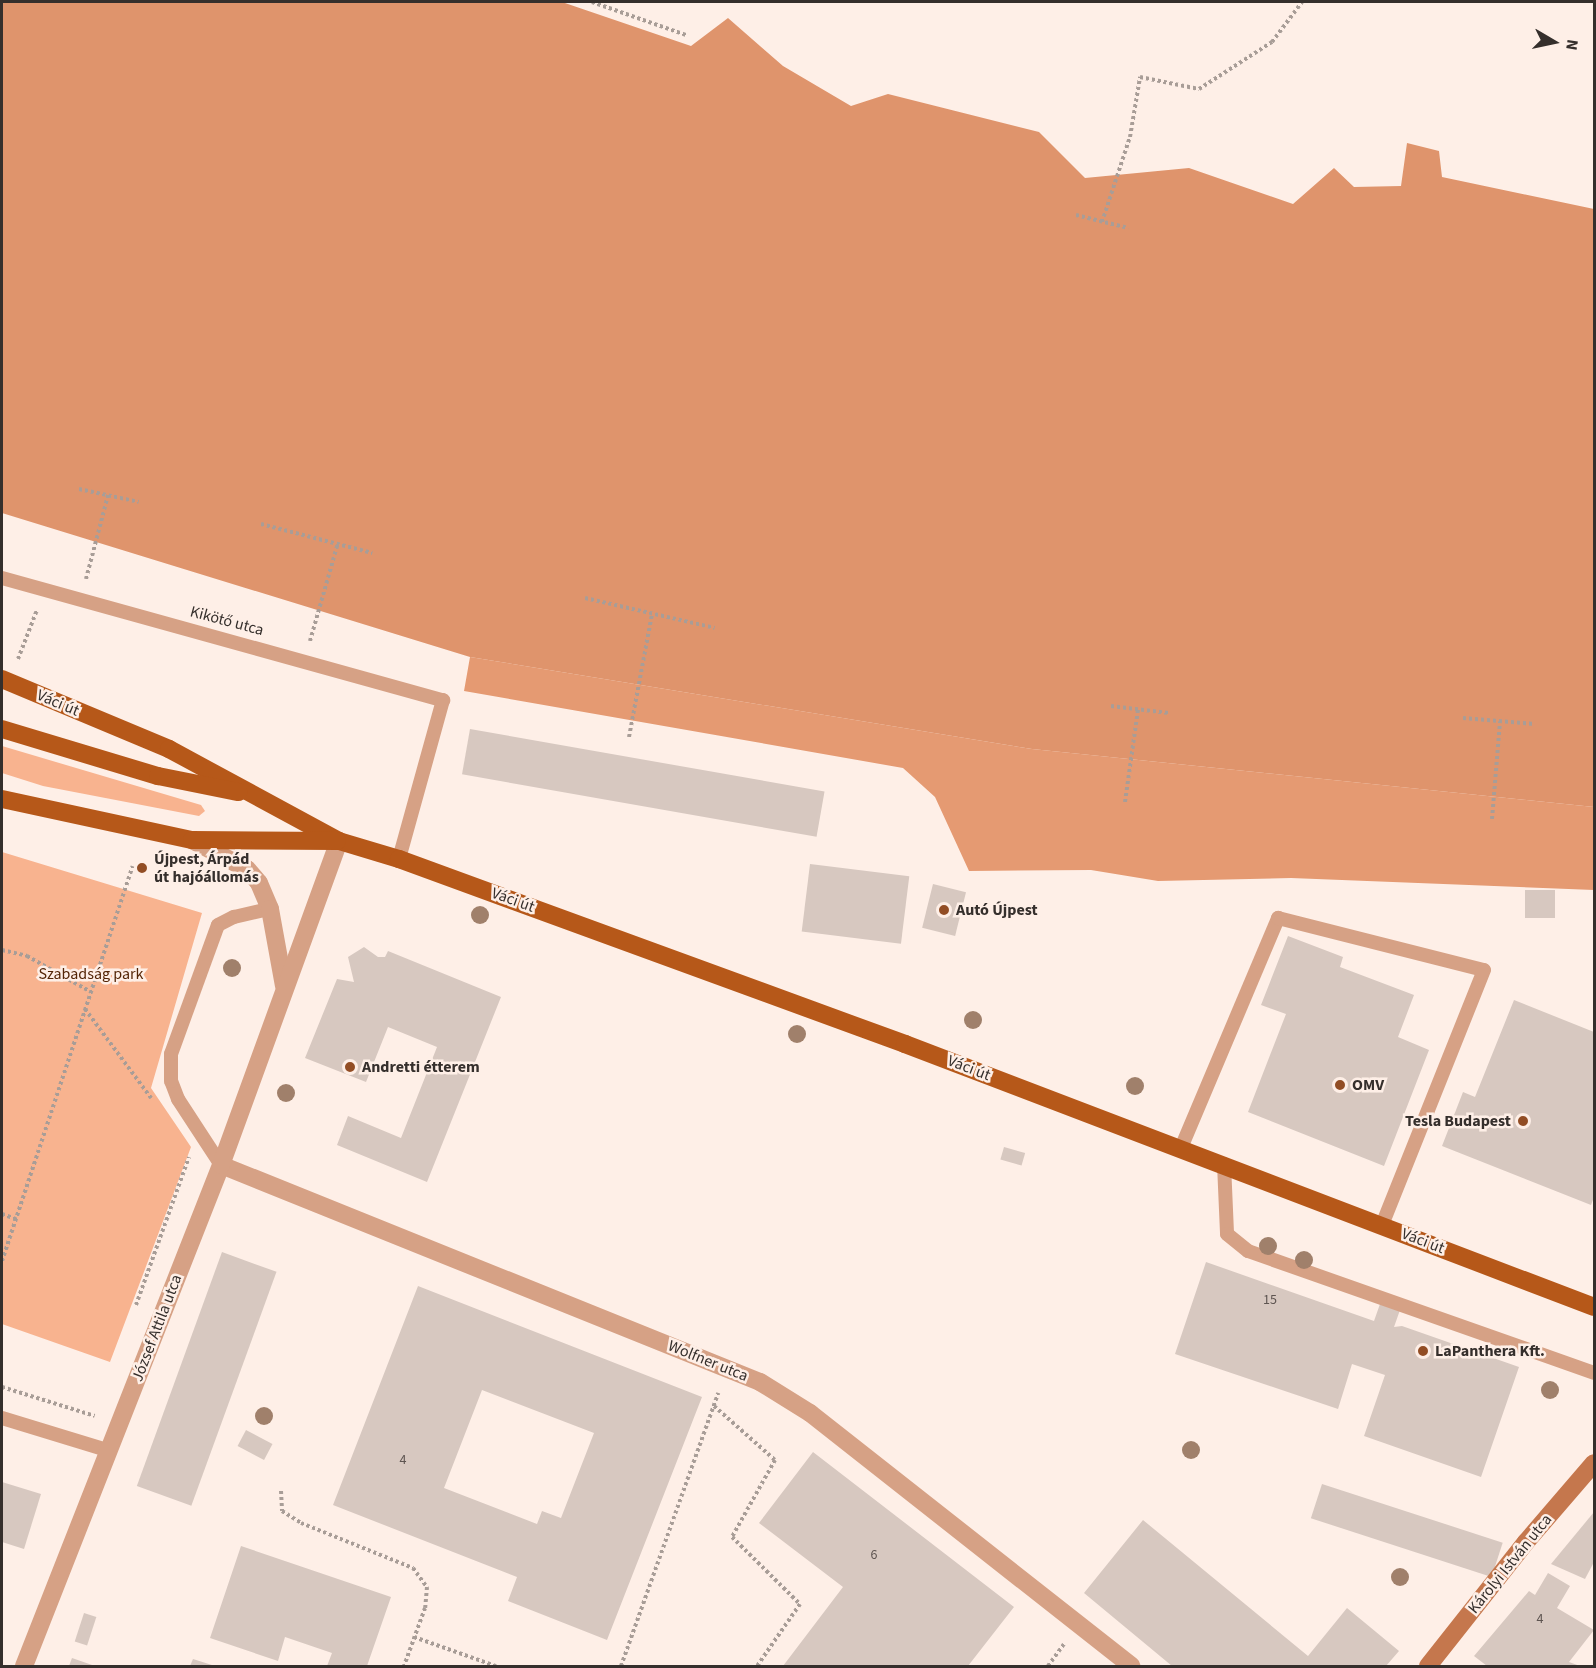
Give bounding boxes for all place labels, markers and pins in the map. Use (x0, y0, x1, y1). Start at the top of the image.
place label: Újpest, Árpád út hajóállomás (154, 849, 259, 887)
marker: Újpest, Árpád út hajóállomás (135, 861, 149, 875)
place label: Autó Újpest (956, 900, 1038, 920)
marker: Autó Újpest (937, 903, 951, 917)
place label: Andretti étterem (362, 1057, 480, 1077)
marker: Andretti étterem (343, 1060, 357, 1074)
place label: OMV (1352, 1075, 1384, 1095)
marker: OMV (1333, 1078, 1347, 1092)
place label: Tesla Budapest (1405, 1111, 1511, 1131)
marker: Tesla Budapest (1516, 1114, 1530, 1128)
place label: LaPanthera Kft. (1435, 1341, 1545, 1361)
marker: LaPanthera Kft. (1416, 1344, 1430, 1358)

